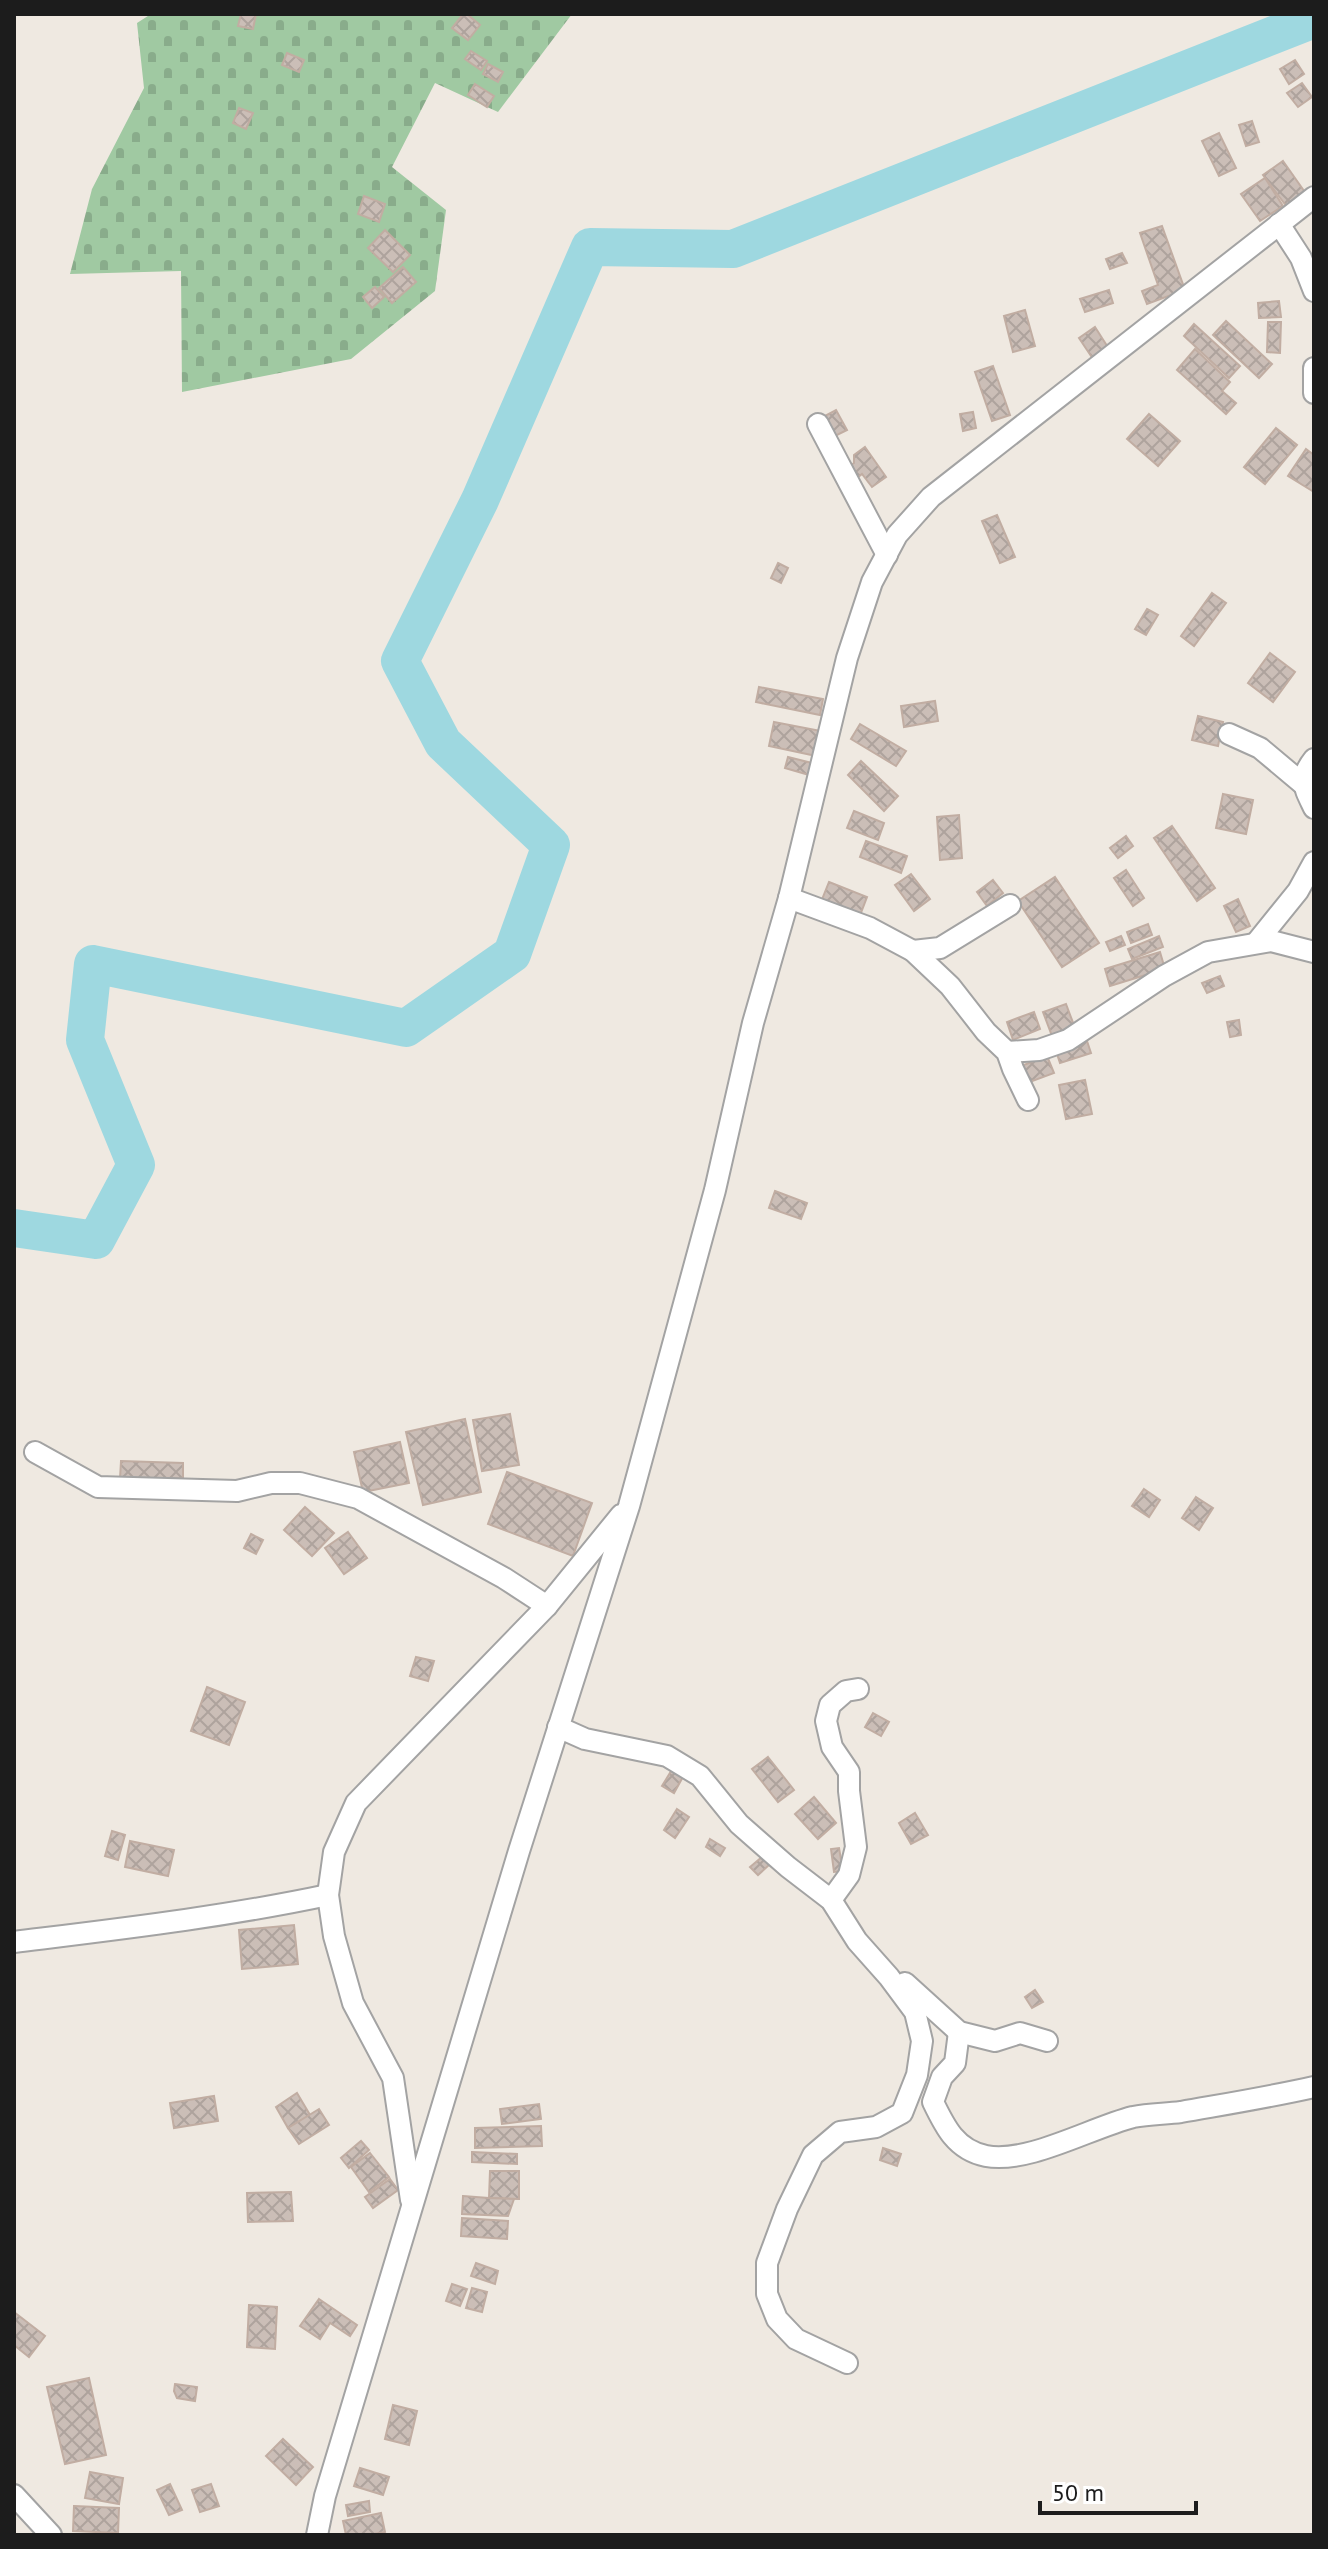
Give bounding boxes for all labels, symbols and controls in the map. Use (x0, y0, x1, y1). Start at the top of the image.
scale bar (1040, 2465, 1196, 2515)
text: 50 m (1052, 2477, 1104, 2508)

